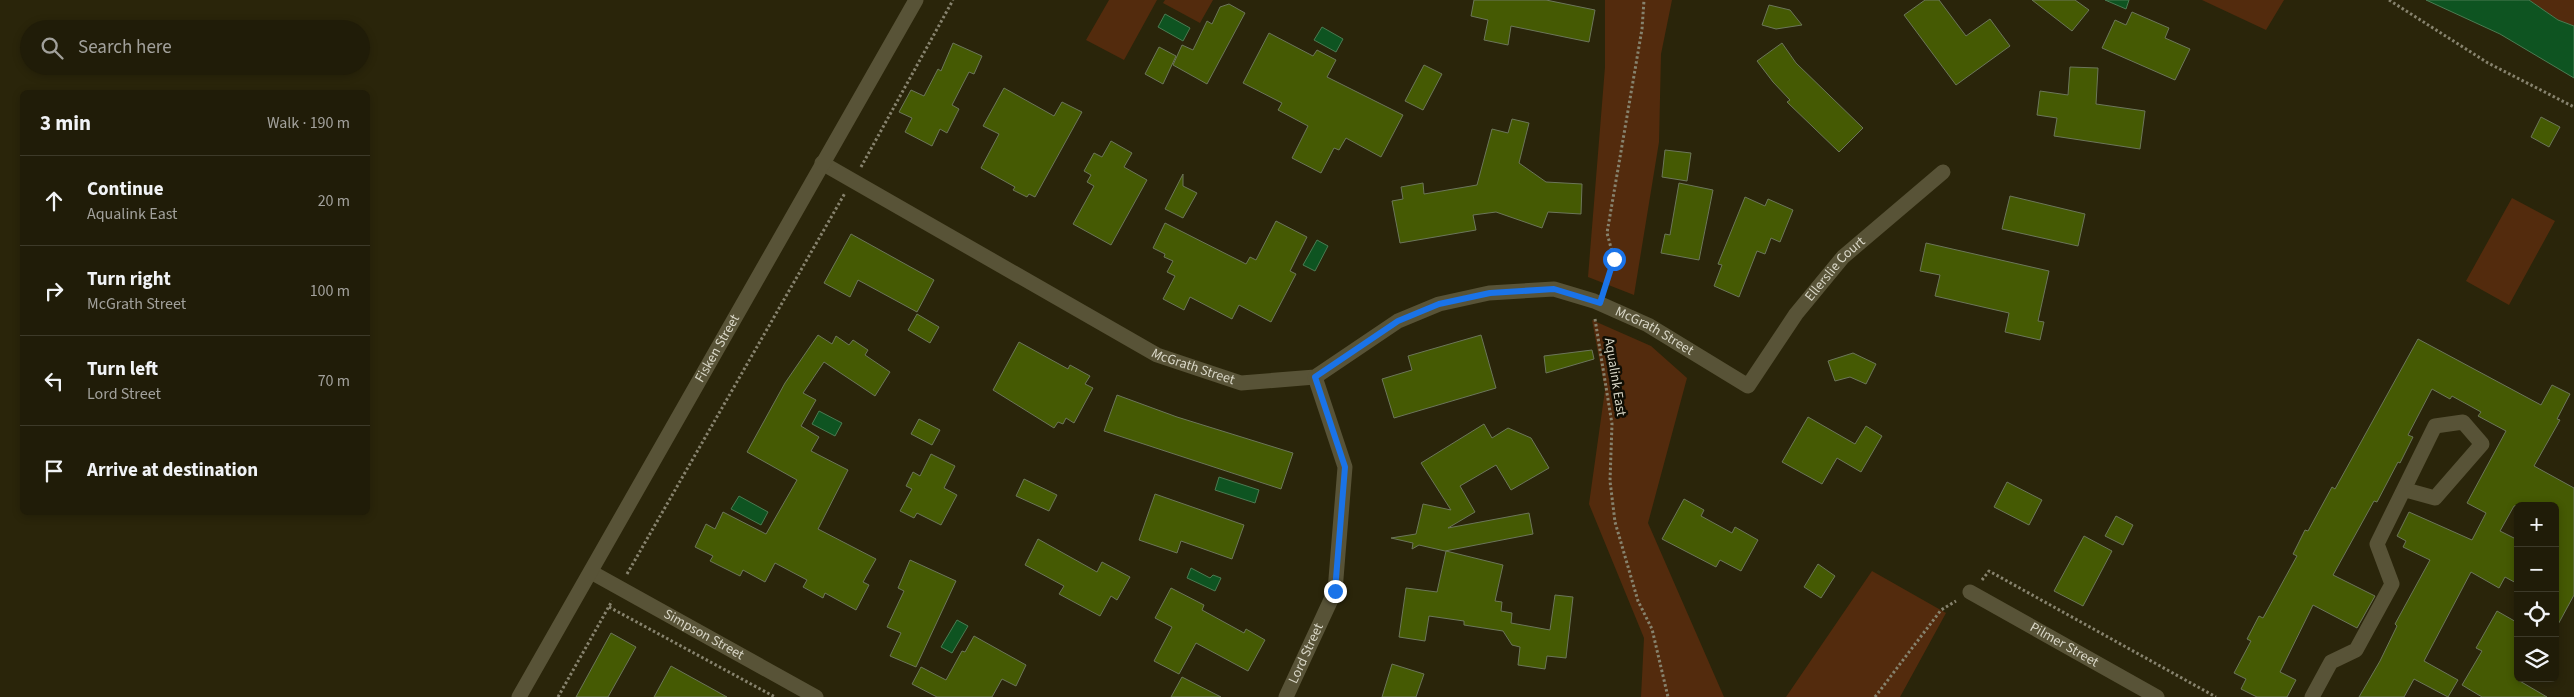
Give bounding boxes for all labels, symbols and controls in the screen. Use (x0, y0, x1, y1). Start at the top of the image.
search box (20, 20, 370, 75)
icon: search (38, 34, 66, 62)
text: Search here (78, 34, 172, 61)
text: 3 min (40, 108, 91, 138)
text: Walk · 190 m (267, 112, 350, 134)
text: Continue (87, 176, 164, 203)
icon: ahead (40, 187, 68, 215)
text: 20 m (318, 190, 350, 212)
text: Aqualink East (87, 203, 178, 225)
street label: Ellerslie Court (1800, 232, 1870, 306)
route start (1603, 248, 1626, 271)
text: Turn right (87, 266, 171, 293)
icon: right (40, 277, 68, 305)
text: 100 m (310, 280, 350, 302)
text: McGrath Street (87, 293, 186, 315)
street label: McGrath Street (1612, 302, 1698, 361)
street label: Fisken Street (690, 311, 745, 386)
street label: Aqualink East (1599, 336, 1631, 418)
street label: McGrath Street (1147, 344, 1238, 390)
text: Turn left (87, 356, 158, 383)
icon: left (40, 367, 68, 395)
text: 70 m (318, 370, 350, 392)
text: Lord Street (87, 383, 161, 405)
icon: arrive (40, 457, 68, 485)
text: Arrive at destination (87, 457, 258, 484)
map controls (2514, 502, 2559, 682)
button: + (2514, 502, 2559, 547)
button: − (2514, 547, 2559, 592)
route end (1324, 580, 1347, 603)
button: locate (2514, 592, 2559, 637)
street label: Simpson Street (660, 604, 748, 665)
street label: Pilmer Street (2026, 617, 2103, 672)
street label: Lord Street (1283, 620, 1329, 687)
button: layers (2514, 637, 2559, 682)

